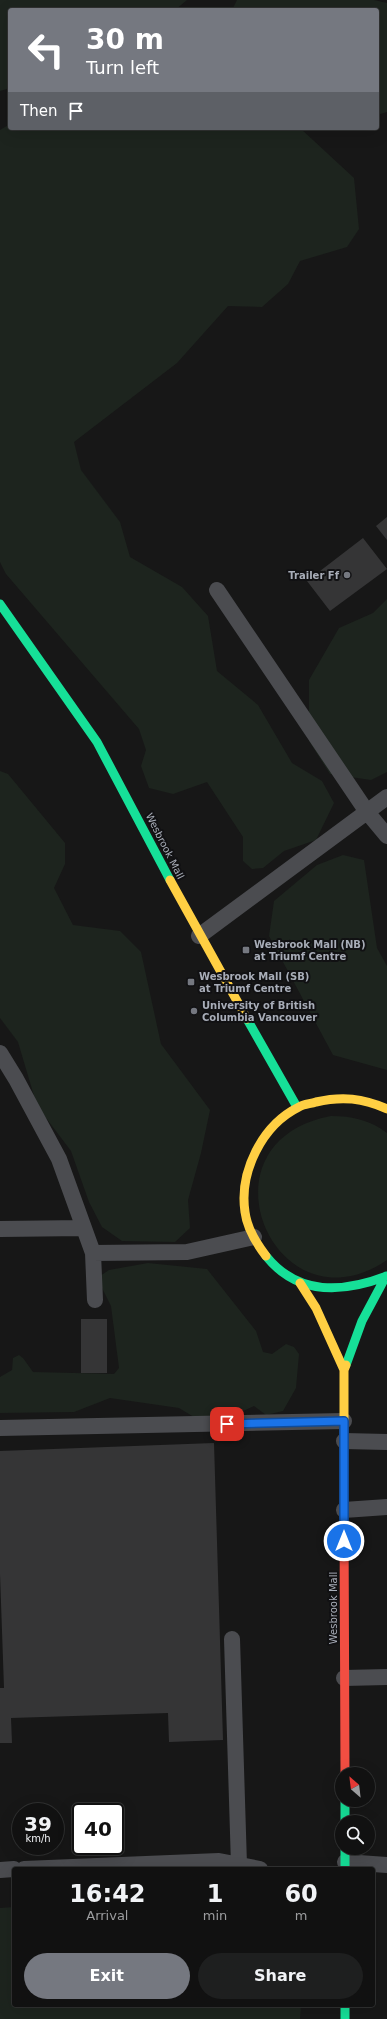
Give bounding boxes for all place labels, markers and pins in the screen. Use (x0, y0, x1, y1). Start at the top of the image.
place label: Trailer Ff (288, 570, 340, 581)
marker: Trailer Ff (342, 570, 352, 580)
place label: Wesbrook Mall (NB) at Triumf Centre (254, 939, 366, 962)
marker: Wesbrook Mall (NB) at Triumf Centre (241, 945, 251, 955)
place label: Wesbrook Mall (SB) at Triumf Centre (199, 971, 309, 994)
marker: Wesbrook Mall (SB) at Triumf Centre (186, 977, 196, 987)
place label: University of British Columbia Vancouver (202, 1000, 317, 1023)
marker: University of British Columbia Vancouver (189, 1006, 199, 1016)
pin (210, 1407, 244, 1441)

